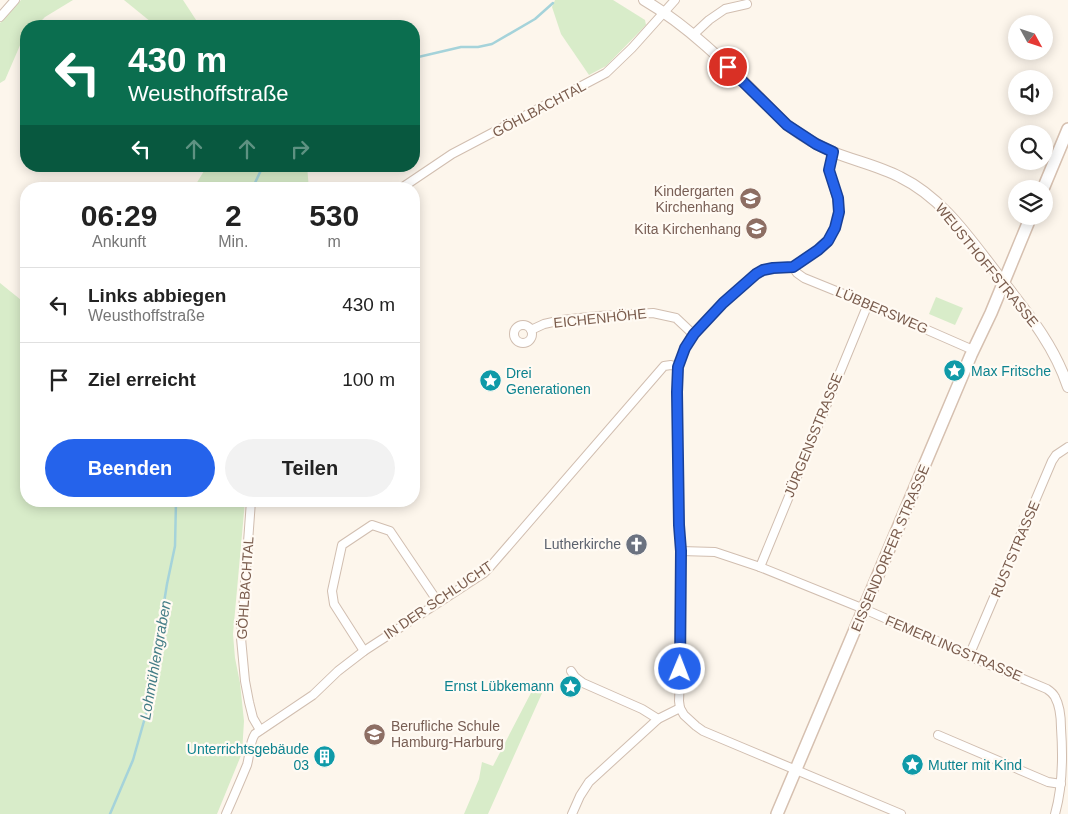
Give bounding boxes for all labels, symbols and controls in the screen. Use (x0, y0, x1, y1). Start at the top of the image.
north arrow (1008, 15, 1052, 60)
map controls (1008, 15, 1053, 225)
icon: left (45, 40, 110, 105)
text: 430 m (128, 40, 227, 79)
pin (707, 46, 749, 88)
icon: arrive (714, 53, 742, 81)
button: sound (1008, 70, 1053, 115)
street label: GÖHLBACHTAL (489, 77, 589, 140)
text: Weusthoffstraße (128, 81, 289, 106)
button: search (1008, 125, 1053, 170)
icon: left (127, 135, 155, 163)
icon: ahead (180, 135, 208, 163)
icon: ahead (233, 135, 261, 163)
icon: right (286, 135, 314, 163)
button: layers (1008, 180, 1053, 225)
place label: Kindergarten Kirchenhang (654, 183, 734, 215)
school or university icon: Kindergarten Kirchenhang (738, 187, 762, 211)
text: 06:29 (81, 199, 157, 232)
text: 2 (225, 199, 242, 232)
text: 530 (309, 199, 359, 232)
street label: WEUSTHOFFSTRASSE (932, 200, 1042, 330)
school or university icon: Kita Kirchenhang (745, 217, 769, 241)
place label: Kita Kirchenhang (634, 221, 741, 237)
text: Ankunft (92, 233, 146, 250)
text: Min. (218, 233, 248, 250)
text: m (328, 233, 341, 250)
street label: LÜBBERSWEG (833, 282, 931, 337)
text: Links abbiegen (88, 285, 226, 306)
icon: left (45, 291, 73, 319)
text: 430 m (342, 294, 395, 315)
street label: EICHENHÖHE (553, 304, 647, 331)
text: Weusthoffstraße (88, 307, 205, 324)
place icon: Max Fritsche (943, 359, 967, 383)
place label: Max Fritsche (971, 363, 1051, 379)
place label: Drei Generationen (506, 365, 591, 397)
icon: arrive (45, 366, 73, 394)
text: Ziel erreicht (88, 369, 196, 390)
text: 100 m (342, 369, 395, 390)
place icon: Drei Generationen (478, 369, 502, 393)
street label: JÜRGENSSTRASSE (780, 370, 845, 499)
button: Beenden (45, 439, 215, 497)
button: Teilen (225, 439, 395, 497)
street label: EISSENDORFER STRASSE (848, 462, 932, 634)
street label: RUSTSTRASSE (987, 498, 1043, 600)
church icon: Lutherkirche (625, 532, 649, 556)
street label: GÖHLBACHTAL (232, 536, 257, 640)
place label: Lutherkirche (544, 536, 621, 552)
street label: IN DER SCHLUCHT (381, 557, 496, 642)
water label: Lohmühlengraben (136, 599, 174, 721)
street label: FEMERLINGSTRASSE (883, 612, 1025, 684)
position arrow (653, 642, 705, 694)
place icon: Ernst Lübkemann (558, 674, 582, 698)
place label: Ernst Lübkemann (444, 678, 554, 694)
place label: Berufliche Schule Hamburg-Harburg (391, 718, 504, 750)
school or university icon: Berufliche Schule Hamburg-Harburg (363, 722, 387, 746)
place label: Unterrichtsgebäude 03 (187, 741, 309, 773)
building icon: Unterrichtsgebäude 03 (313, 745, 337, 769)
place icon: Mutter mit Kind (900, 753, 924, 777)
place label: Mutter mit Kind (928, 757, 1022, 773)

